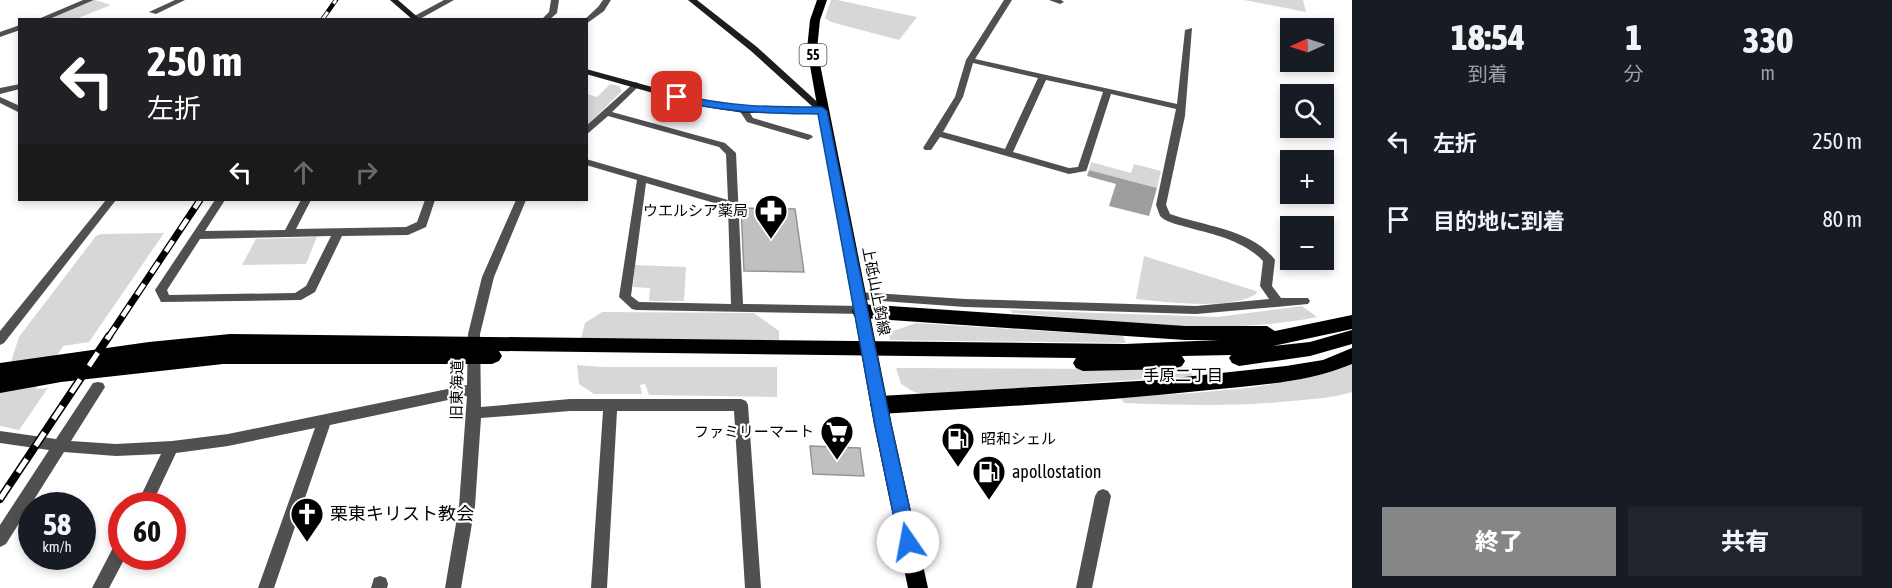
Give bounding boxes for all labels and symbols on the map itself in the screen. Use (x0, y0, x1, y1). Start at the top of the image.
north arrow (1280, 18, 1334, 72)
road number: 55 (800, 44, 826, 66)
pin (651, 71, 702, 122)
pharmacy icon: ウエルシア薬局 (753, 193, 789, 240)
place label: ウエルシア薬局 (643, 202, 748, 219)
street label: 上砥山上鈎線 (860, 245, 893, 337)
street label: 旧東海道 (447, 360, 466, 420)
district label: 手原二丁目 (1143, 366, 1223, 384)
supermarket icon: ファミリーマート (819, 414, 855, 461)
fuel station icon: 昭和シェル (940, 421, 976, 468)
place label: ファミリーマート (694, 423, 814, 440)
place label: 昭和シェル (981, 430, 1056, 447)
fuel station icon: apollostation (971, 454, 1007, 501)
place label: apollostation (1012, 461, 1102, 482)
speed limit sign: 60 (108, 492, 186, 570)
church icon: 栗東キリスト教会 (289, 496, 325, 543)
place label: 栗東キリスト教会 (330, 503, 474, 524)
position arrow (876, 510, 940, 574)

